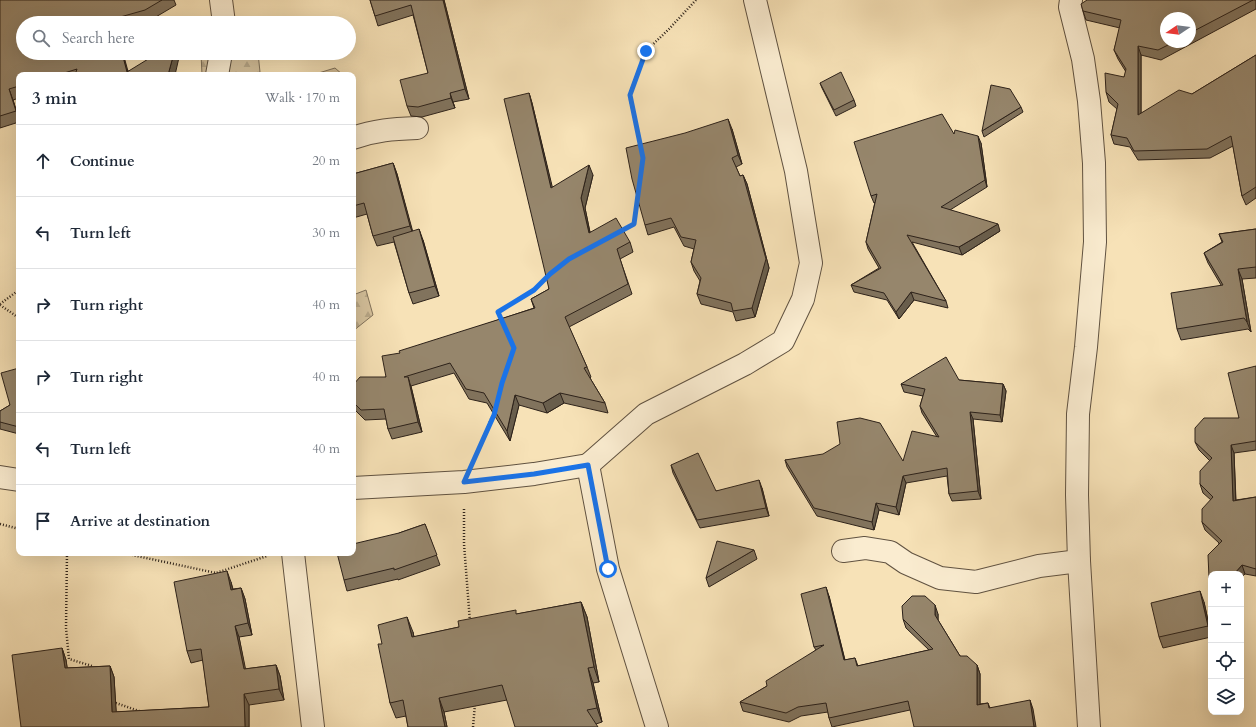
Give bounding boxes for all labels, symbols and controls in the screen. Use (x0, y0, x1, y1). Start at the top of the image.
north arrow (1160, 12, 1196, 48)
search box (16, 16, 356, 60)
icon: search (30, 27, 52, 49)
text: Search here (62, 28, 135, 48)
route end (637, 42, 655, 60)
text: 3 min (32, 87, 77, 110)
text: Walk · 170 m (265, 89, 340, 107)
icon: ahead (32, 150, 54, 172)
text: Continue (70, 151, 135, 171)
text: 20 m (312, 152, 340, 170)
icon: left (32, 222, 54, 244)
text: Turn left (70, 223, 131, 243)
text: 30 m (312, 224, 340, 242)
icon: right (32, 294, 54, 316)
text: Turn right (70, 295, 143, 315)
text: 40 m (312, 296, 340, 314)
icon: right (32, 366, 54, 388)
text: Turn right (70, 367, 143, 387)
text: 40 m (312, 368, 340, 386)
icon: left (32, 438, 54, 460)
text: Turn left (70, 439, 131, 459)
text: 40 m (312, 440, 340, 458)
icon: arrive (32, 510, 54, 532)
text: Arrive at destination (70, 511, 210, 531)
route start (599, 560, 617, 578)
map controls (1208, 571, 1244, 715)
button: + (1208, 571, 1244, 607)
button: − (1208, 607, 1244, 643)
button: locate (1208, 643, 1244, 679)
button: layers (1208, 679, 1244, 715)

